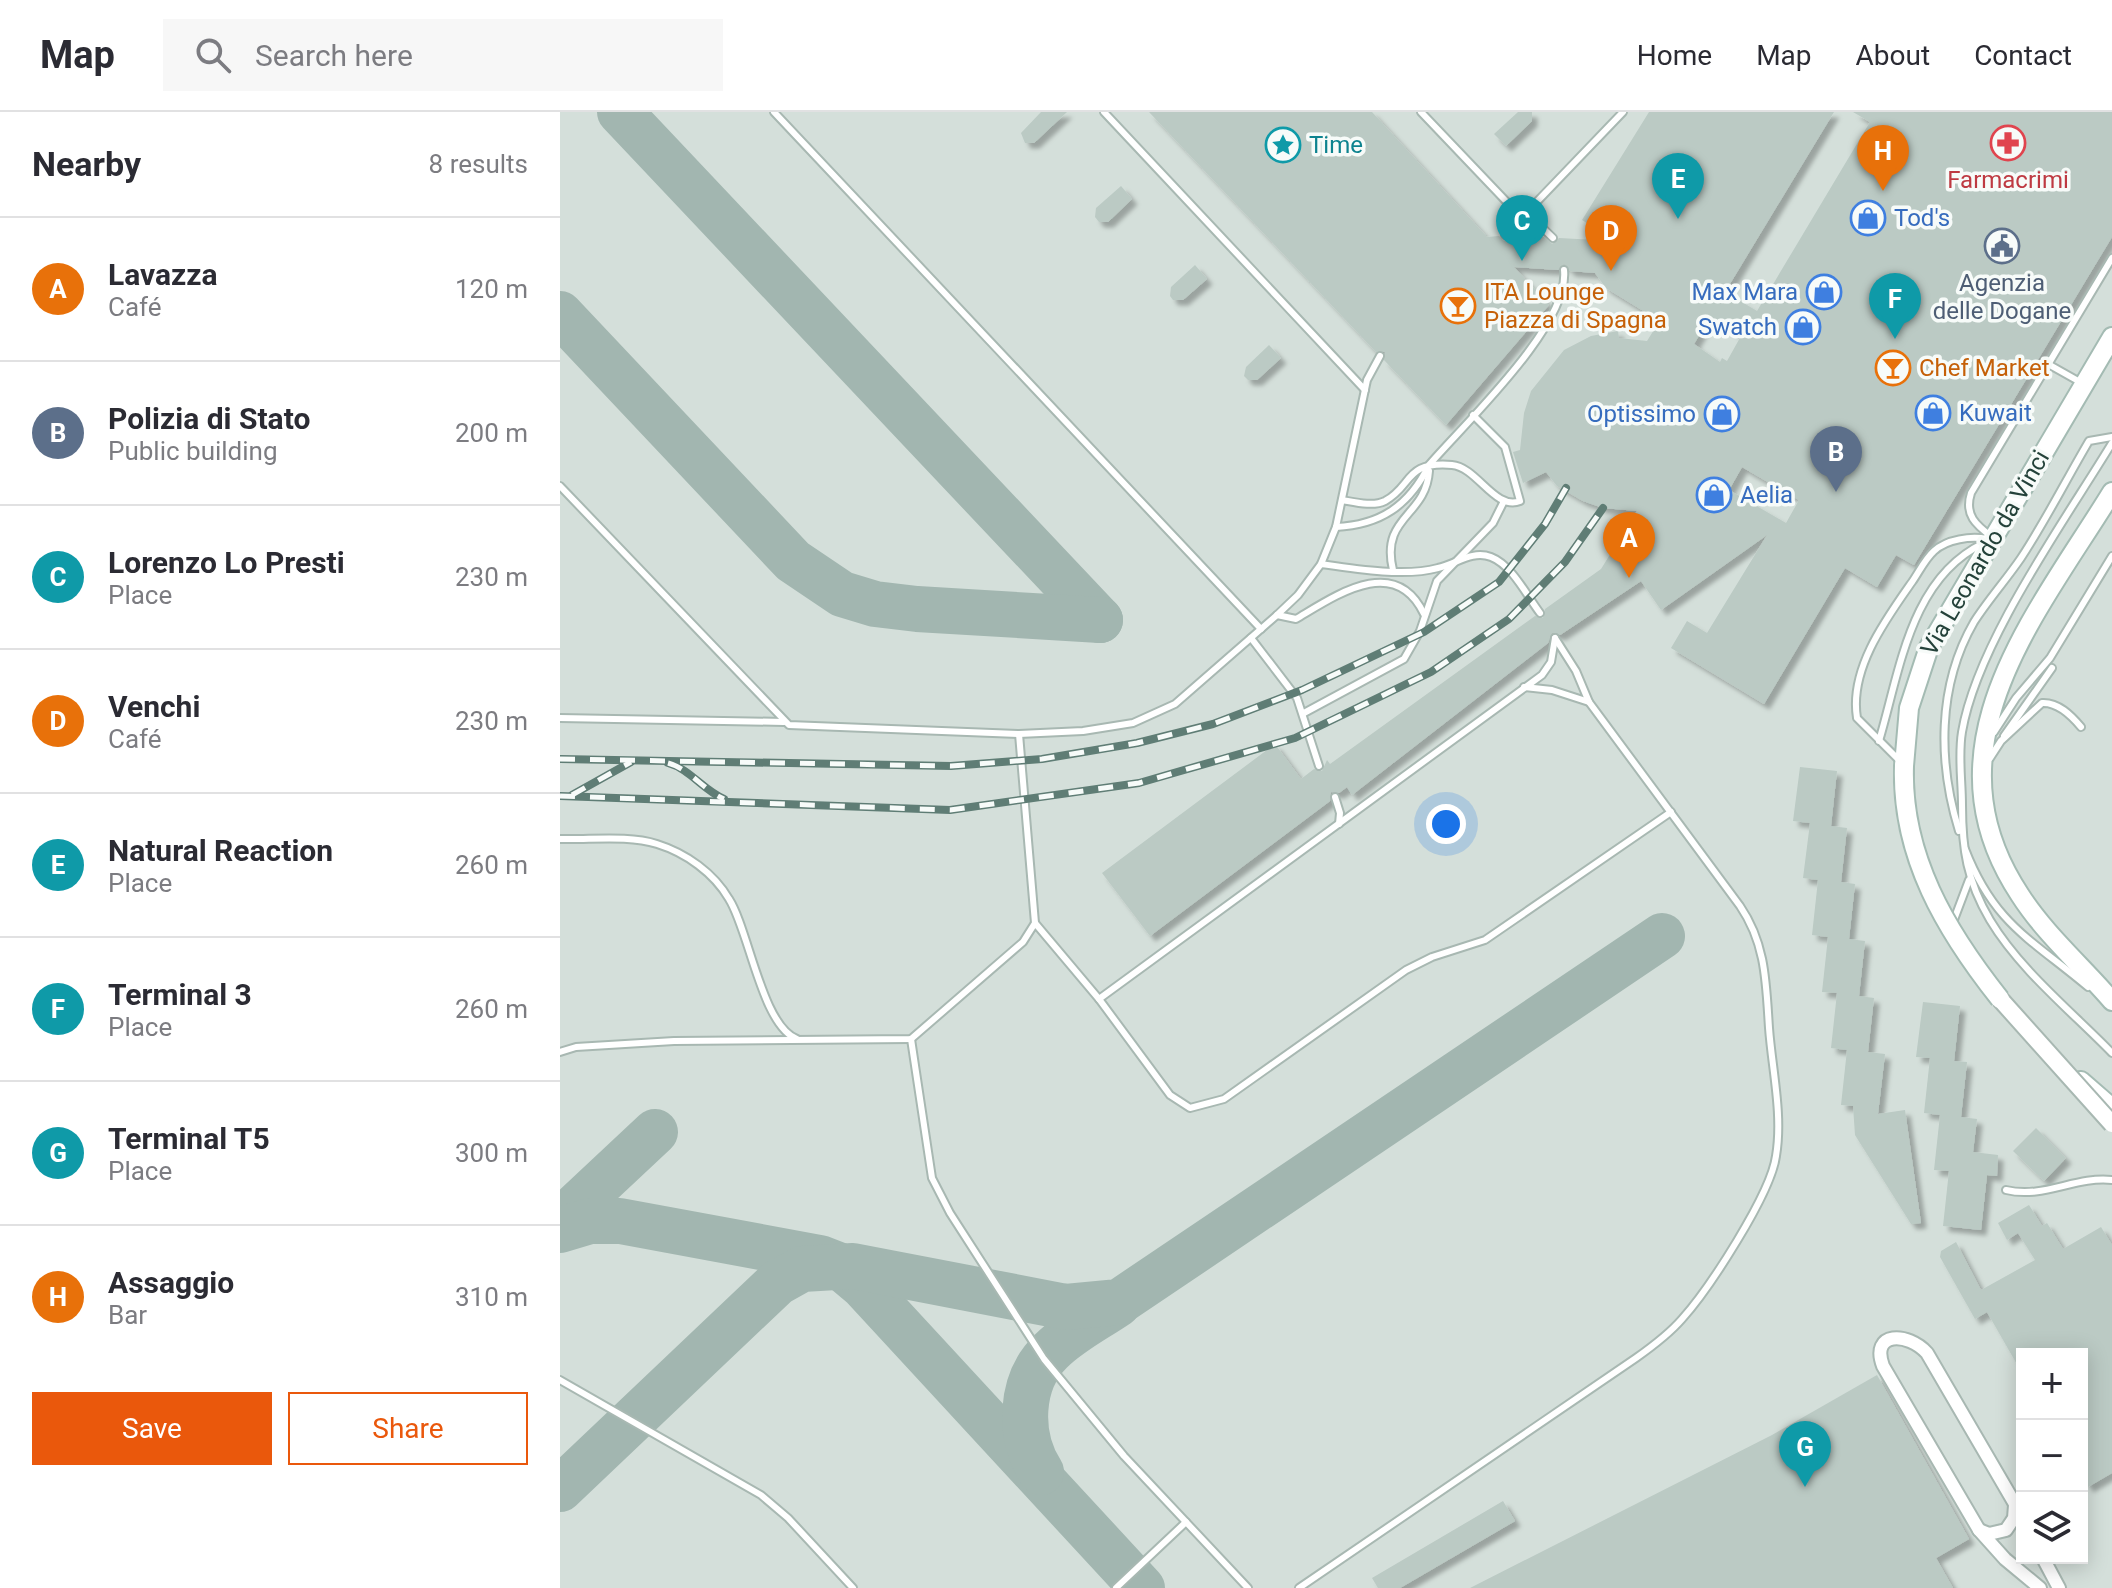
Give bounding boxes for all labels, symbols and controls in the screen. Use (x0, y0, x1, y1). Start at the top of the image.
search box (163, 19, 723, 91)
text: Map (40, 33, 115, 77)
icon: search (191, 33, 235, 77)
text: Search here (255, 38, 413, 73)
text: Home (1637, 39, 1712, 72)
text: Map (1756, 39, 1812, 72)
text: About (1856, 39, 1930, 72)
text: Contact (1974, 39, 2072, 72)
pharmacy icon: Farmacrimi (1989, 124, 2027, 162)
pin: H (1857, 125, 1909, 191)
place icon: Time (1264, 126, 1302, 164)
place label: Time (1309, 131, 1363, 159)
text: Nearby (32, 144, 141, 184)
text: 8 results (429, 149, 528, 179)
pin: E (1652, 153, 1704, 219)
place label: Farmacrimi (1947, 166, 2069, 194)
pin: C (1496, 195, 1548, 261)
shop icon: Tod's (1849, 199, 1887, 237)
place label: Tod's (1894, 204, 1950, 232)
pin: D (1585, 205, 1637, 271)
public building icon: Agenzia delle Dogane (1983, 227, 2021, 265)
text: Lavazza (108, 257, 218, 292)
place label: Agenzia delle Dogane (1933, 269, 2071, 325)
shop icon: Max Mara (1805, 273, 1843, 311)
pin: F (1869, 273, 1921, 339)
text: A (49, 274, 67, 304)
text: 120 m (455, 274, 528, 304)
place label: ITA Lounge Piazza di Spagna (1484, 278, 1667, 334)
place label: Max Mara (1691, 278, 1798, 306)
bar icon: ITA Lounge Piazza di Spagna (1439, 287, 1477, 325)
text: Café (108, 292, 162, 322)
shop icon: Swatch (1784, 308, 1822, 346)
place label: Swatch (1698, 313, 1777, 341)
bar icon: Chef Market (1874, 349, 1912, 387)
place label: Chef Market (1919, 354, 2050, 382)
shop icon: Kuwait (1914, 394, 1952, 432)
shop icon: Optissimo (1703, 395, 1741, 433)
place label: Kuwait (1959, 399, 2032, 427)
place label: Optissimo (1587, 400, 1696, 428)
text: Polizia di Stato (108, 401, 310, 436)
text: B (50, 418, 66, 448)
text: 200 m (455, 418, 528, 448)
pin: B (1810, 426, 1862, 492)
text: Public building (108, 436, 278, 466)
street label: Via Leonardo da Vinci (1915, 445, 2055, 661)
shop icon: Aelia (1695, 476, 1733, 514)
place label: Aelia (1740, 481, 1793, 509)
pin: A (1603, 512, 1655, 578)
text: Lorenzo Lo Presti (108, 545, 345, 580)
text: C (49, 562, 67, 592)
text: 230 m (455, 562, 528, 592)
text: Place (108, 580, 172, 610)
text: Venchi (108, 689, 200, 724)
text: D (50, 706, 66, 736)
text: 230 m (455, 706, 528, 736)
text: Café (108, 724, 162, 754)
your location (1426, 804, 1466, 844)
text: Natural Reaction (108, 833, 333, 868)
text: E (51, 850, 65, 880)
text: 260 m (455, 850, 528, 880)
text: Place (108, 868, 172, 898)
text: Terminal 3 (108, 977, 252, 1012)
text: F (51, 994, 65, 1024)
text: 260 m (455, 994, 528, 1024)
text: Place (108, 1012, 172, 1042)
text: Terminal T5 (108, 1121, 270, 1156)
text: G (49, 1138, 67, 1168)
text: 300 m (455, 1138, 528, 1168)
text: Place (108, 1156, 172, 1186)
text: Assaggio (108, 1265, 234, 1300)
text: H (49, 1282, 67, 1312)
text: 310 m (455, 1282, 528, 1312)
text: Bar (108, 1300, 147, 1330)
map controls (2016, 1348, 2088, 1564)
button: + (2016, 1348, 2088, 1420)
button: Save (32, 1392, 272, 1465)
button: Share (288, 1392, 528, 1465)
button: − (2016, 1420, 2088, 1492)
pin: G (1779, 1421, 1831, 1487)
button: layers (2016, 1492, 2088, 1564)

